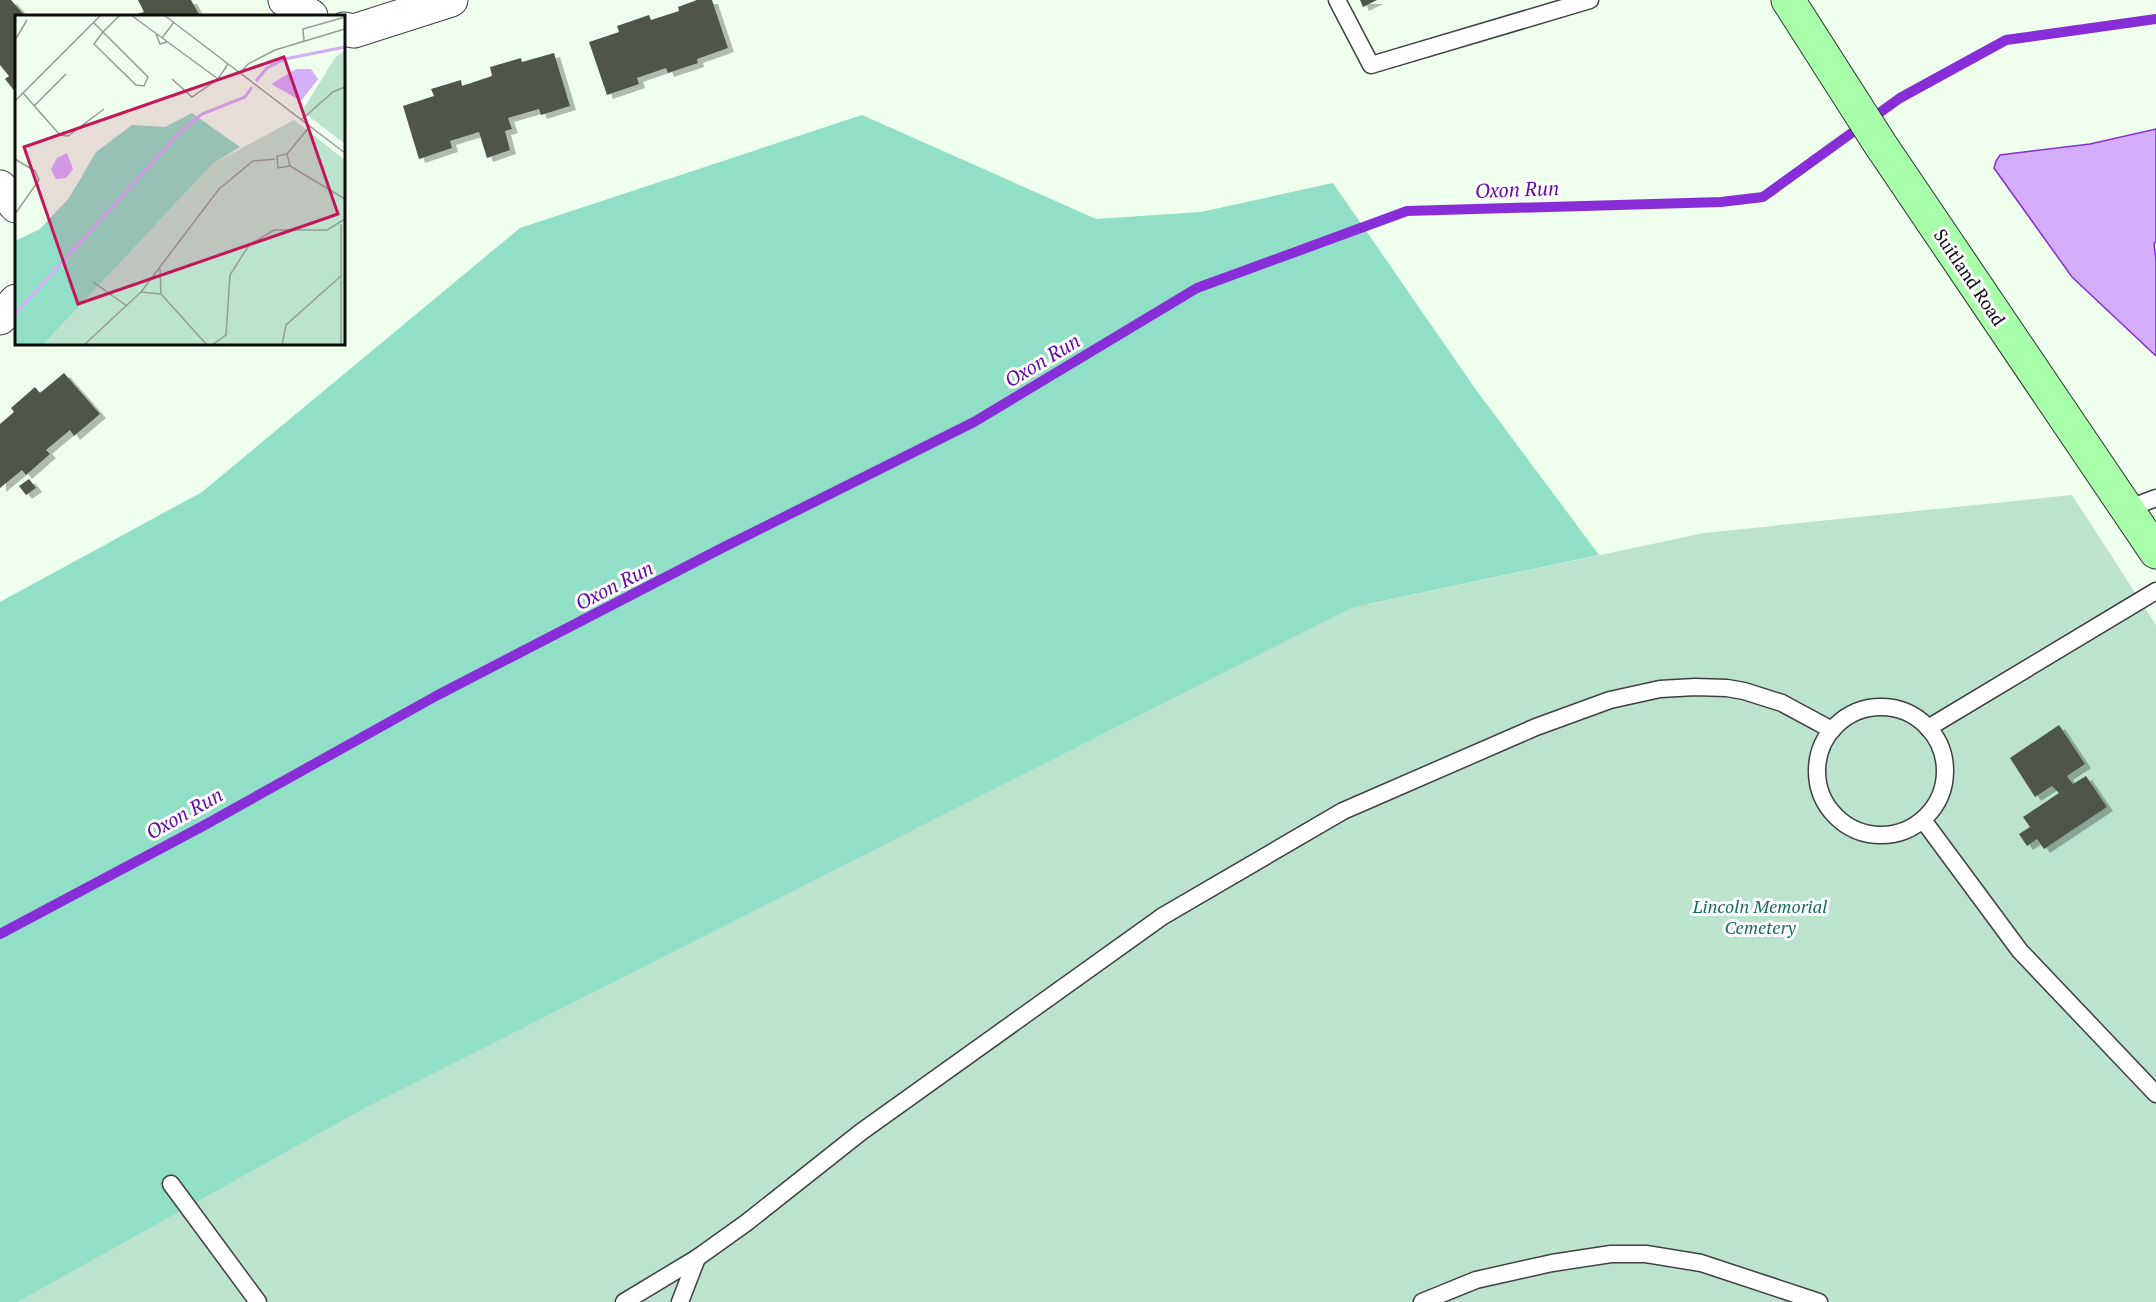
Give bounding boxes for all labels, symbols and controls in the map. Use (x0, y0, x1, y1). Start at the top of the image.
inset map (15, 15, 345, 345)
water label: Oxon Run (1475, 174, 1559, 204)
street label: Suitland Road (1929, 224, 2011, 330)
water label: Oxon Run (999, 327, 1085, 393)
water label: Oxon Run (570, 554, 658, 616)
water label: Oxon Run (141, 781, 227, 845)
park label: Lincoln Memorial Cemetery (1692, 894, 1827, 939)

